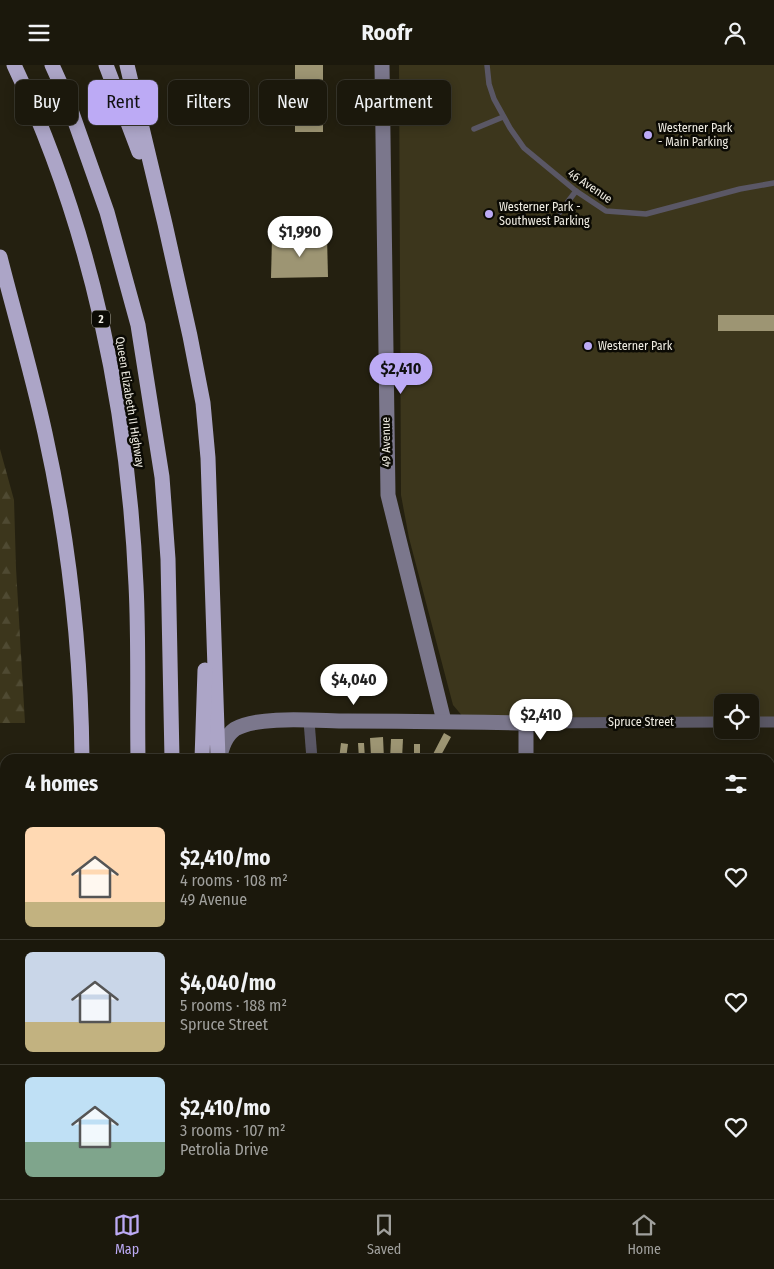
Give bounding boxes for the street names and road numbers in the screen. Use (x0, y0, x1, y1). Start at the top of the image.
street label: 46 Avenue (565, 166, 615, 206)
road number: 2 (92, 310, 110, 327)
street label: Queen Elizabeth II Highway (113, 335, 147, 469)
street label: 49 Avenue (379, 417, 393, 467)
street label: Spruce Street (608, 715, 674, 729)

